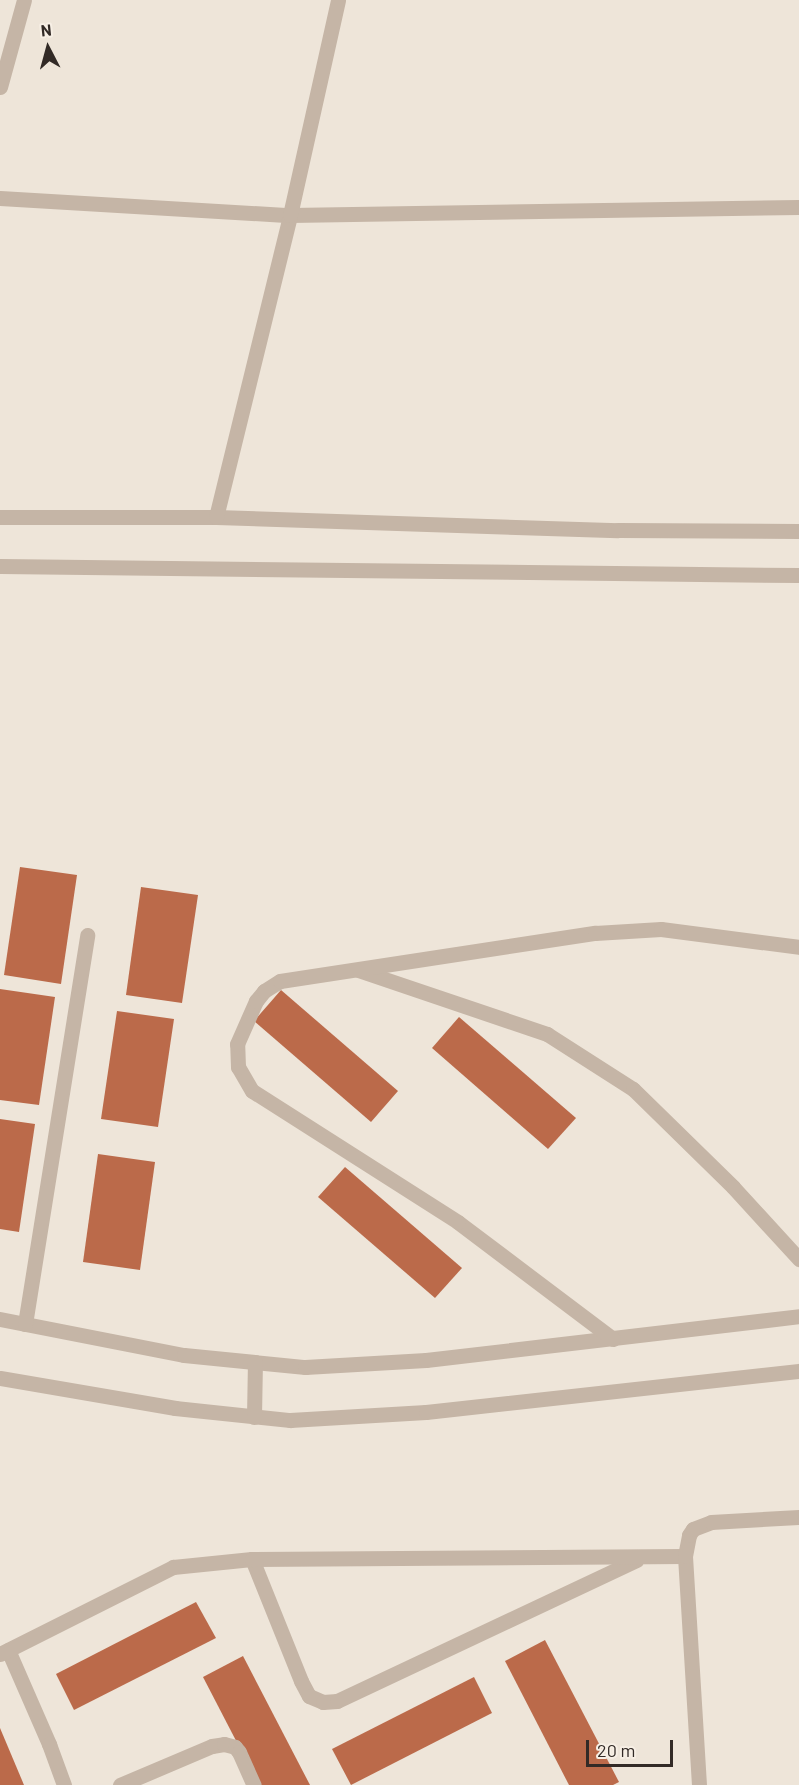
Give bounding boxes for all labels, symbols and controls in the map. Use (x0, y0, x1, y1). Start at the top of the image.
north arrow (18, 18, 78, 78)
text: N (40, 20, 52, 40)
scale bar (589, 1728, 676, 1766)
text: 20 m (597, 1739, 635, 1761)

